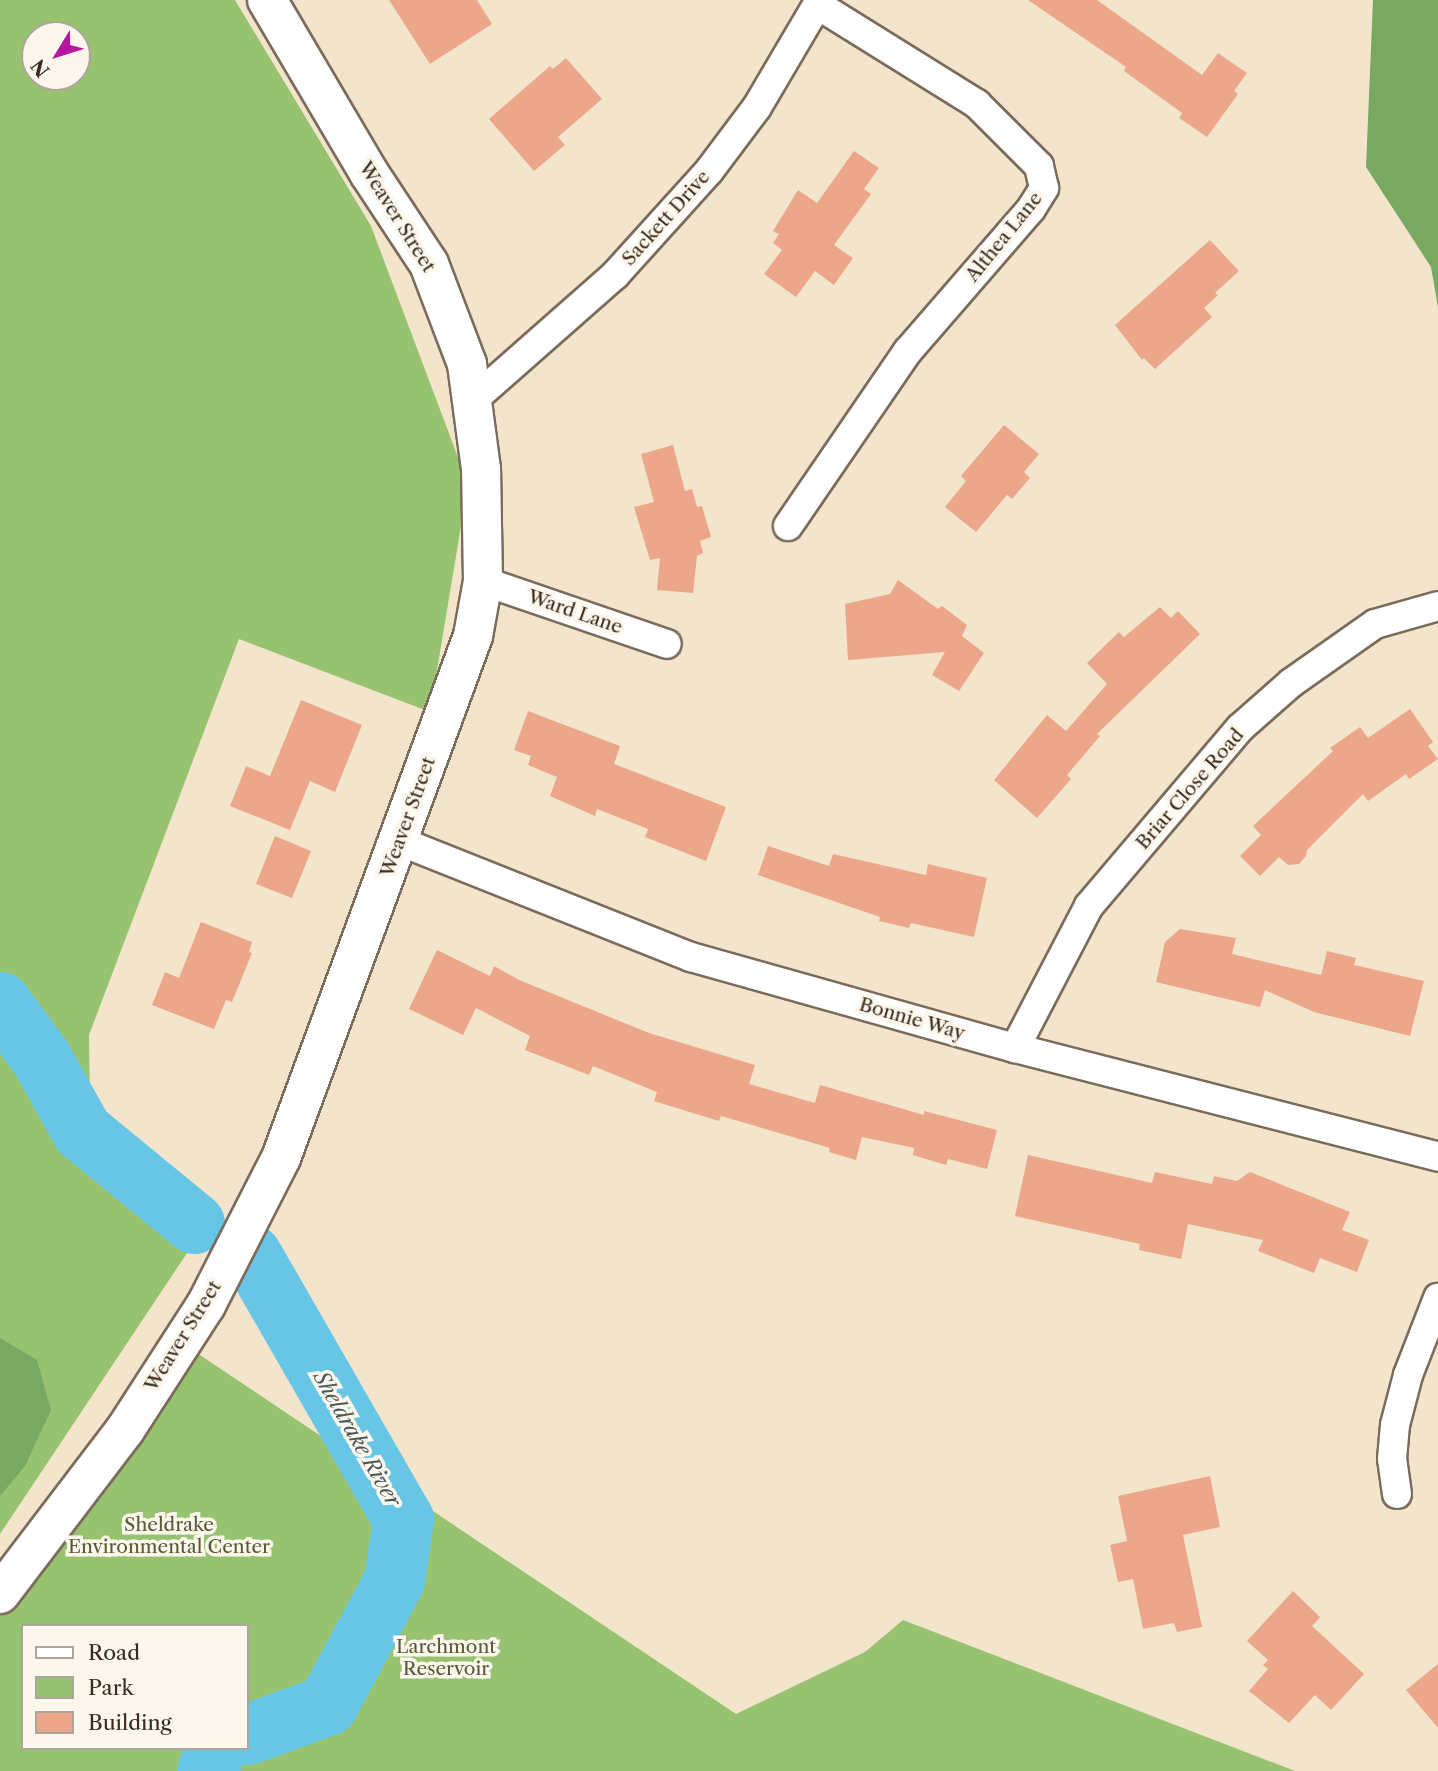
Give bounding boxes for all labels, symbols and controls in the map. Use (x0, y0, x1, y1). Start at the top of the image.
north arrow (21, 21, 91, 91)
text: N (26, 54, 55, 82)
street label: Weaver Street (354, 157, 440, 277)
street label: Sackett Drive (617, 166, 715, 270)
street label: Althea Lane (961, 187, 1047, 287)
street label: Ward Lane (525, 585, 625, 639)
street label: Briar Close Road (1131, 724, 1249, 854)
street label: Weaver Street (376, 754, 440, 880)
street label: Bonnie Way (856, 993, 968, 1045)
street label: Weaver Street (140, 1276, 226, 1396)
water label: Sheldrake River (308, 1367, 406, 1511)
park label: Sheldrake Environmental Center (68, 1514, 270, 1558)
legend (21, 1624, 248, 1750)
park label: Larchmont Reservoir (396, 1636, 496, 1680)
text: Road (88, 1640, 140, 1665)
text: Park (88, 1675, 134, 1700)
text: Building (88, 1710, 172, 1735)

